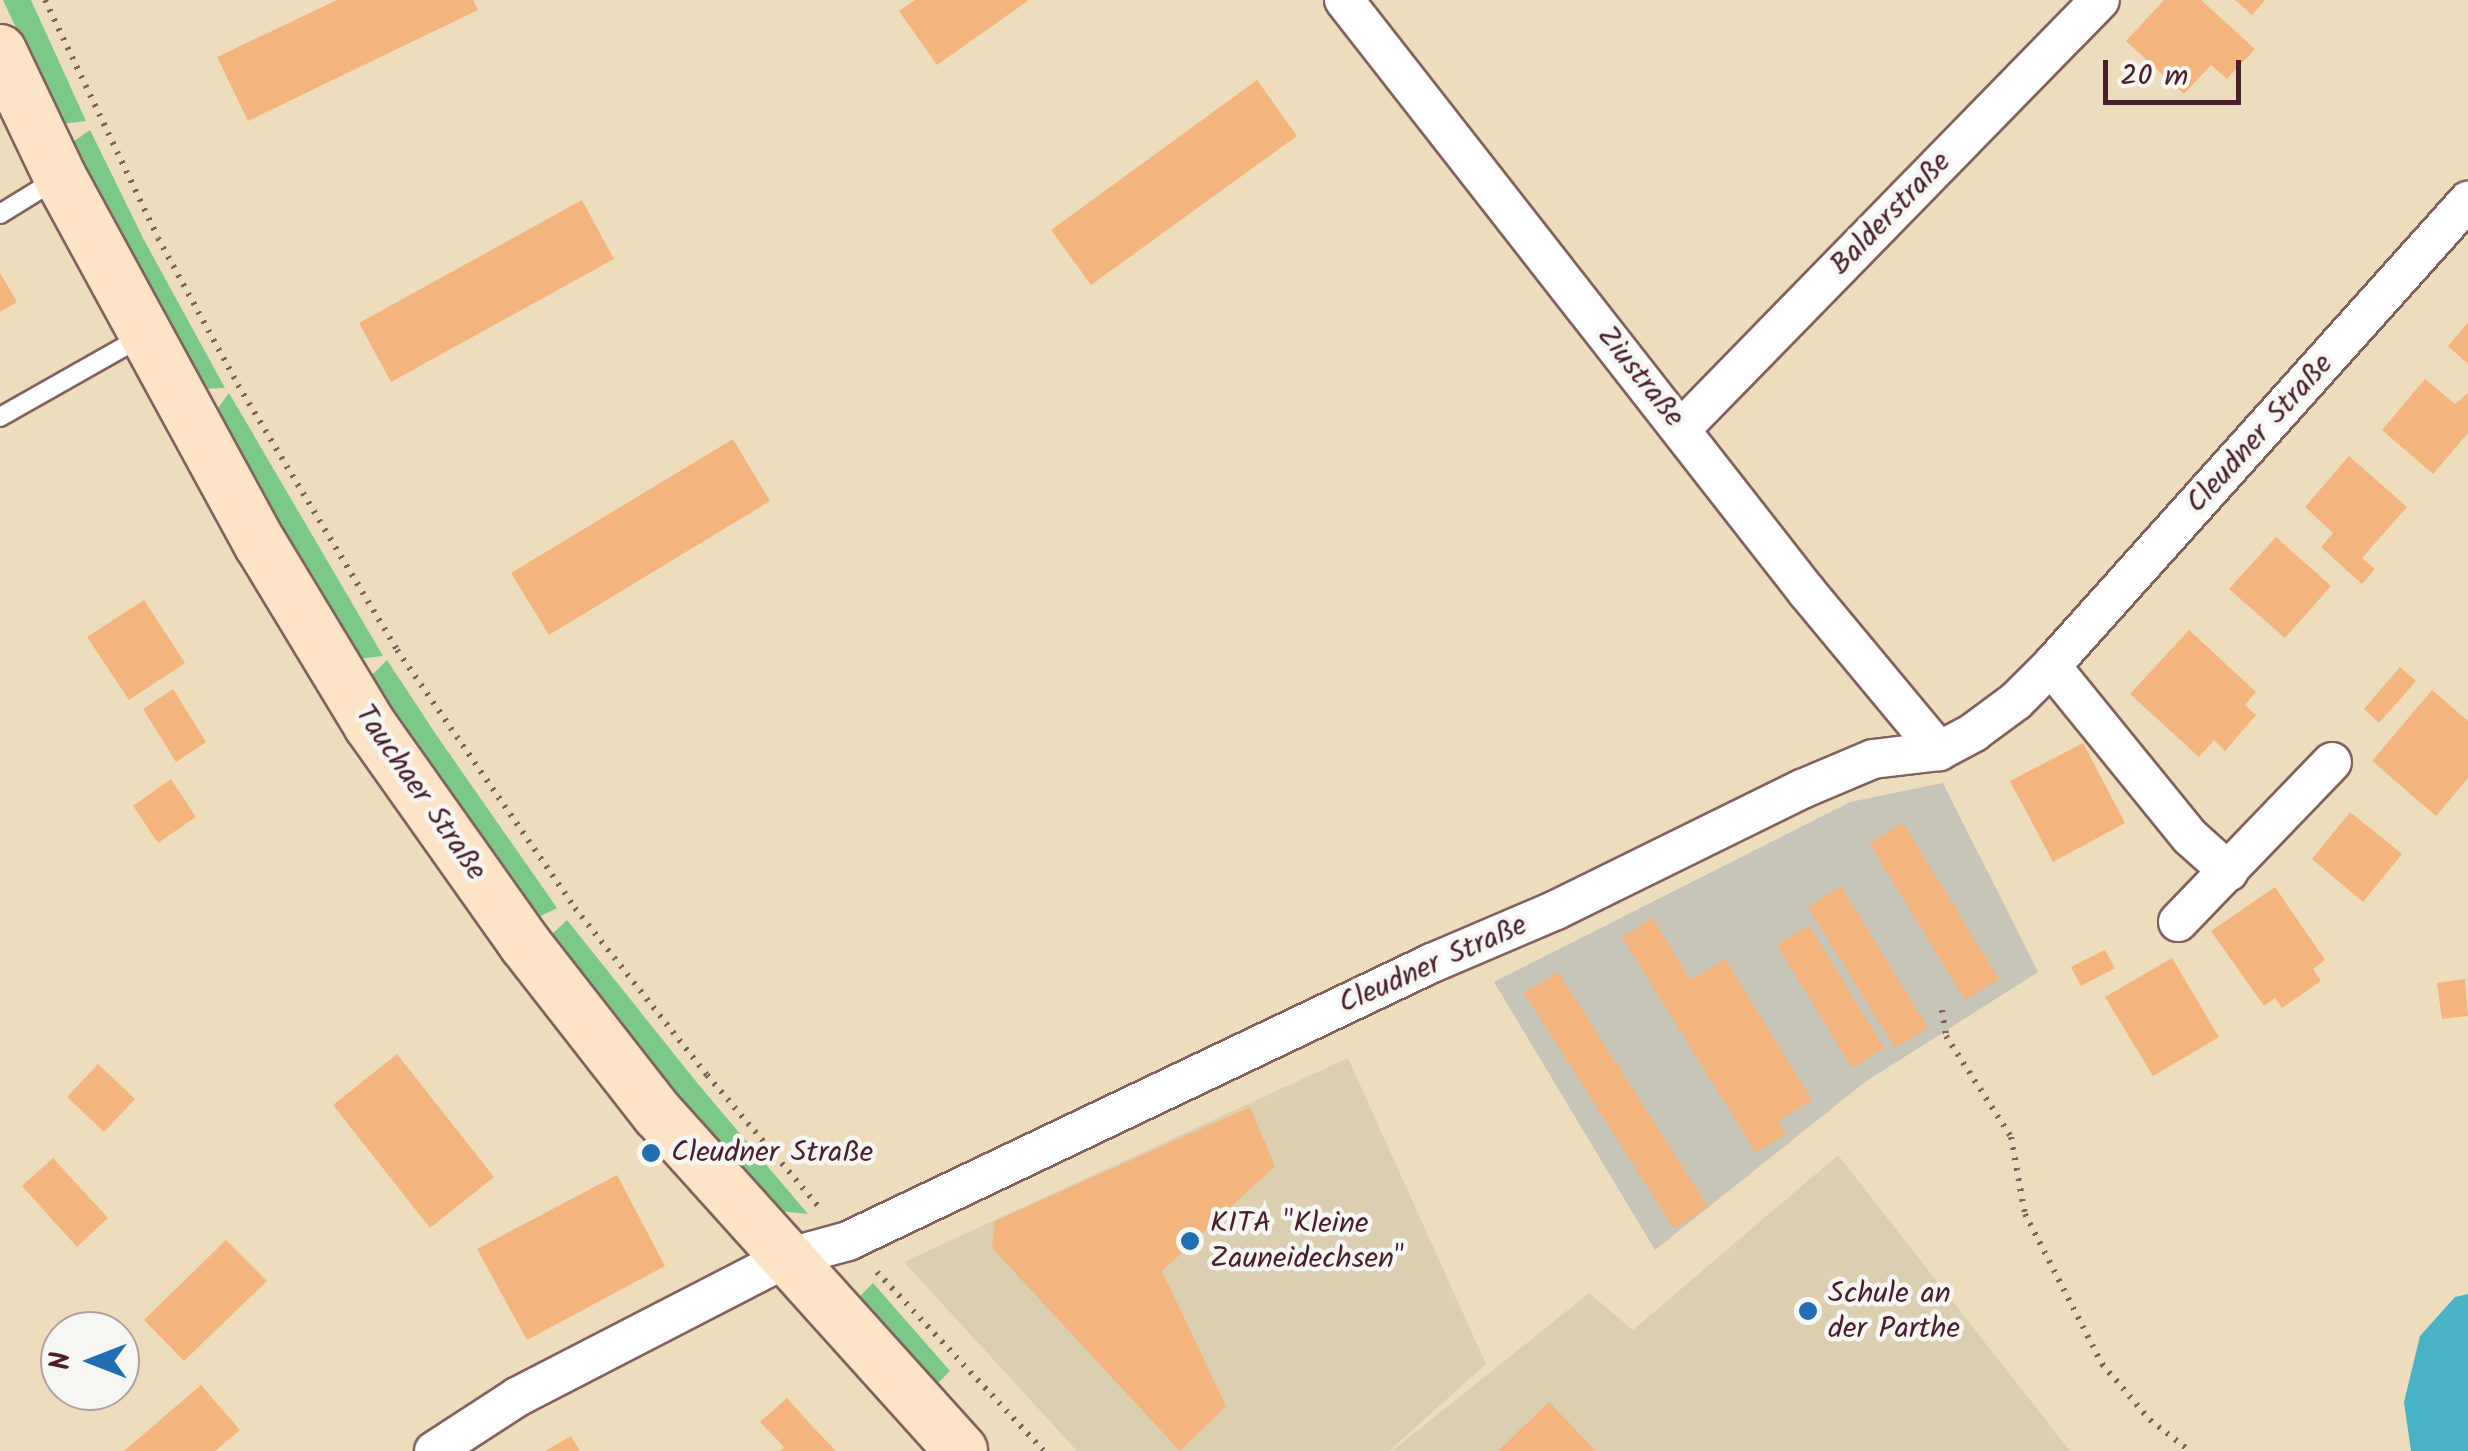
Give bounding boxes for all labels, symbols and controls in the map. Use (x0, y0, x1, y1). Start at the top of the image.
scale bar (2108, 40, 2246, 102)
text: 20 m (2120, 53, 2188, 101)
street label: Balderstraße (1823, 145, 1959, 283)
street label: Ziustraße (1588, 319, 1692, 435)
street label: Cleudner Straße (2179, 347, 2341, 521)
street label: Tauchaer Straße (346, 698, 494, 888)
street label: Cleudner Straße (1333, 907, 1533, 1023)
place label: Cleudner Straße (671, 1135, 873, 1171)
marker: Cleudner Straße (640, 1142, 662, 1164)
place label: KITA "Kleine Zauneidechsen" (1210, 1206, 1404, 1276)
marker: KITA "Kleine Zauneidechsen" (1179, 1230, 1201, 1252)
place label: Schule an der Parthe (1828, 1276, 1960, 1346)
marker: Schule an der Parthe (1797, 1300, 1819, 1322)
north arrow (40, 1311, 140, 1411)
text: N (39, 1352, 84, 1370)

